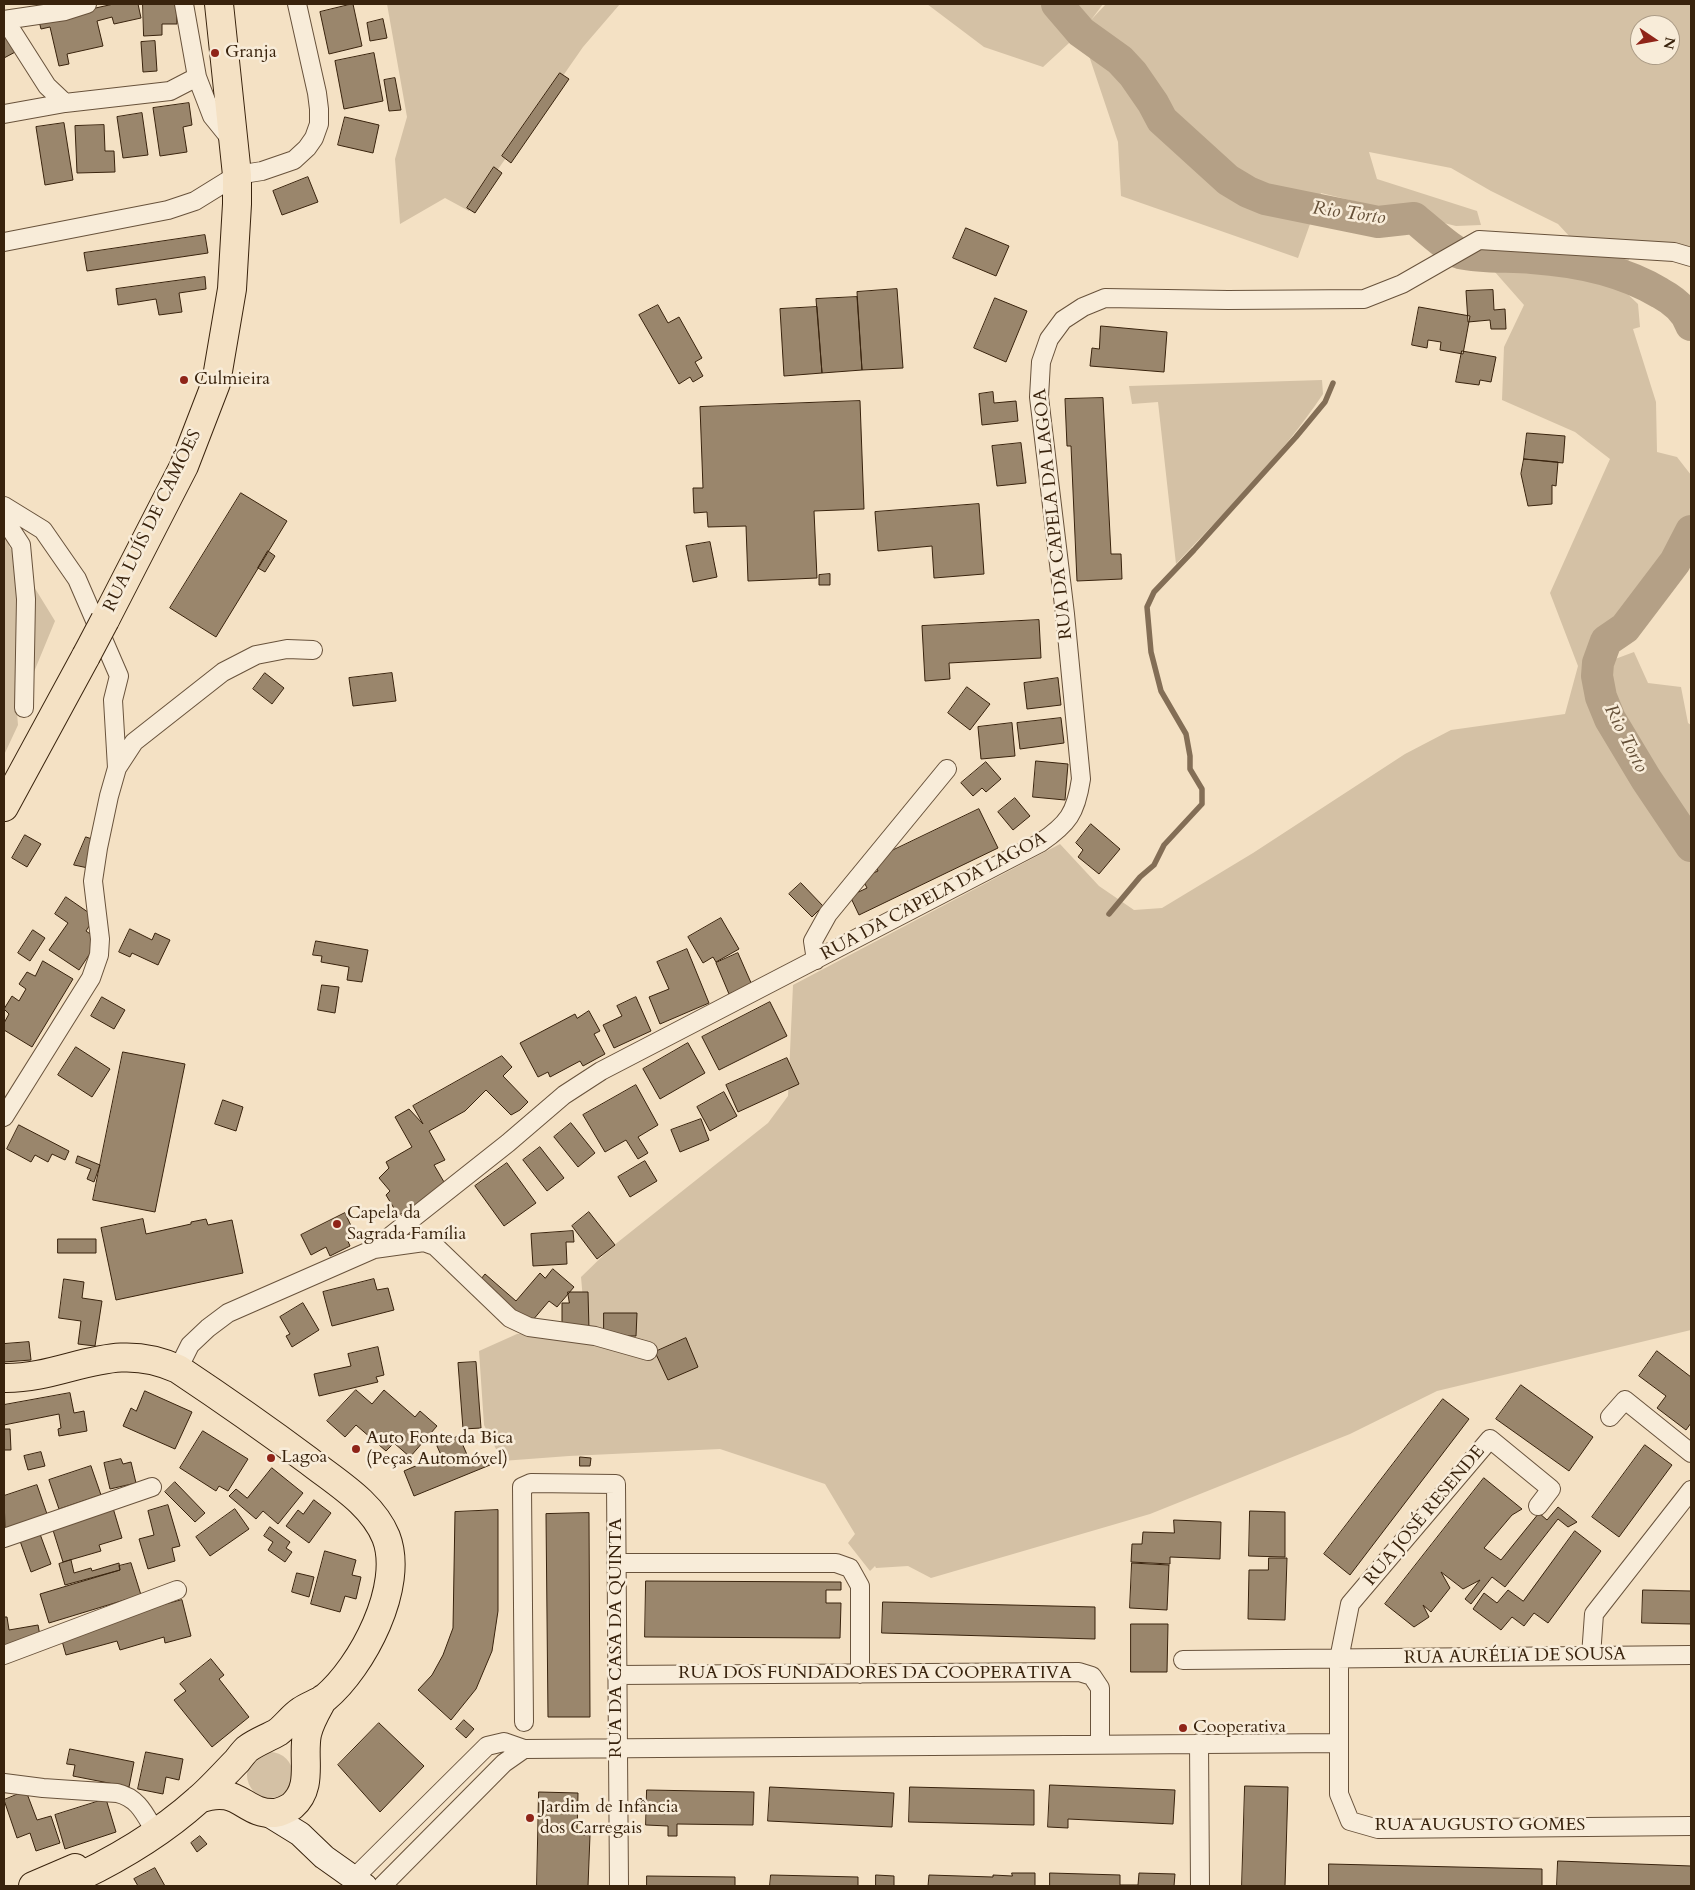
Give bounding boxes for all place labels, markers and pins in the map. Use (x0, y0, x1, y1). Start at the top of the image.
place label: Granja (225, 42, 277, 64)
marker: Granja (209, 47, 221, 59)
place label: Culmieira (194, 369, 270, 391)
marker: Culmieira (178, 374, 190, 386)
place label: Capela da Sagrada Família (347, 1203, 466, 1246)
marker: Capela da Sagrada Família (331, 1218, 343, 1230)
place label: Auto Fonte da Bica (Peças Automóvel) (366, 1428, 513, 1470)
marker: Auto Fonte da Bica (Peças Automóvel) (350, 1443, 362, 1455)
place label: Lagoa (281, 1447, 327, 1469)
marker: Lagoa (265, 1452, 277, 1464)
place label: Cooperativa (1193, 1717, 1286, 1739)
marker: Cooperativa (1177, 1722, 1189, 1734)
place label: Jardim de Infância dos Carregais (540, 1797, 679, 1840)
marker: Jardim de Infância dos Carregais (524, 1812, 536, 1824)

